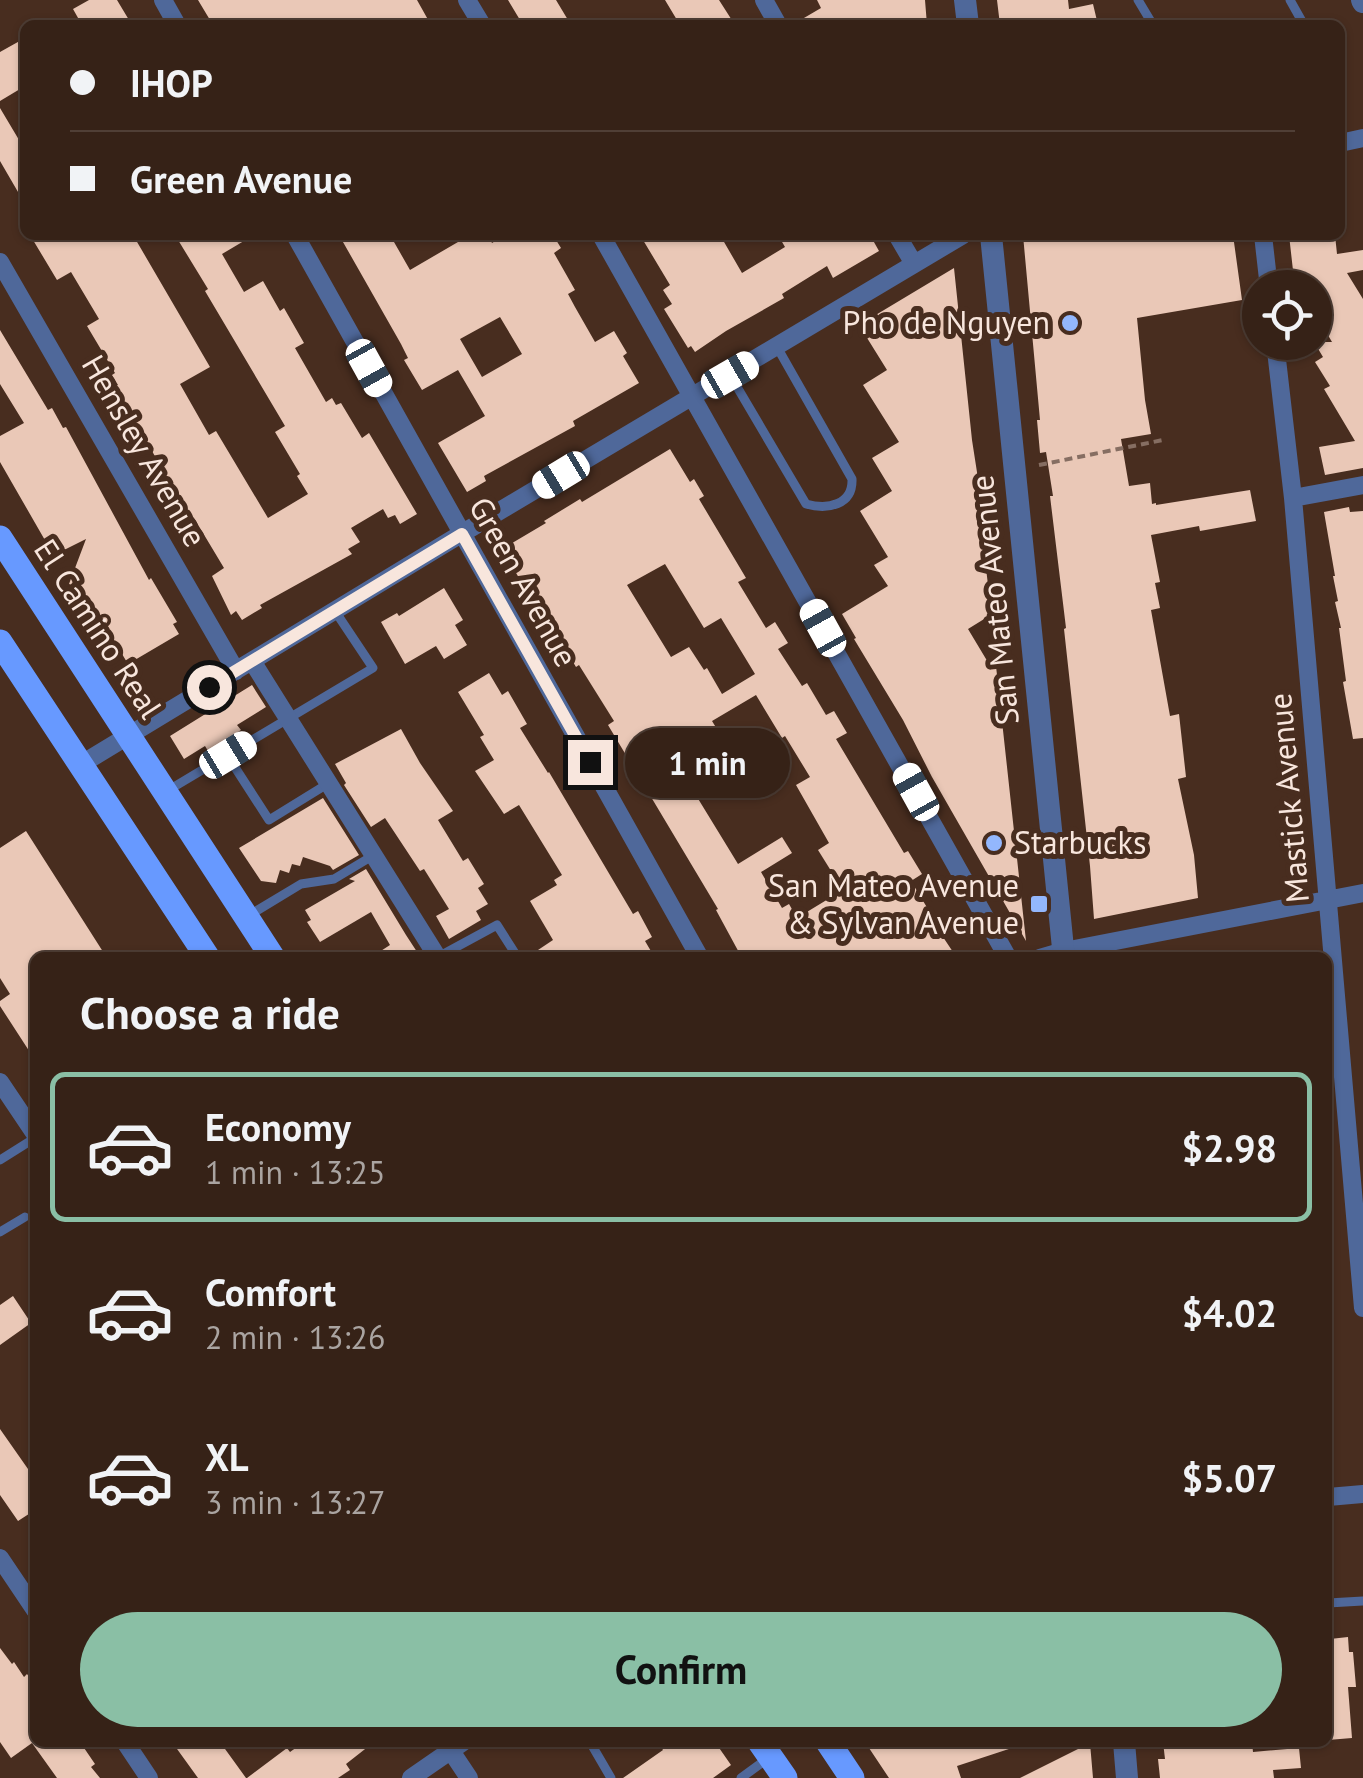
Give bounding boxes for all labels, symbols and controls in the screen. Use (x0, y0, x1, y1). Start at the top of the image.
text: IHOP (130, 58, 213, 107)
text: Green Avenue (130, 154, 352, 203)
map controls (1242, 270, 1332, 360)
button: locate (1242, 270, 1332, 360)
place label: Pho de Nguyen (843, 301, 1050, 343)
marker: Pho de Nguyen (1059, 312, 1081, 334)
car (341, 334, 397, 402)
street label: Hensley Avenue (73, 347, 217, 554)
car (697, 347, 763, 403)
car (528, 447, 594, 503)
street label: San Mateo Avenue (960, 473, 1028, 727)
street label: Green Avenue (460, 489, 588, 674)
street label: El Camino Real (25, 531, 173, 727)
car (795, 594, 851, 662)
route start (187, 665, 232, 710)
street label: Mastick Avenue (1258, 691, 1318, 905)
car (195, 727, 261, 783)
callout: 1 min (625, 727, 790, 797)
route end (568, 740, 613, 785)
text: 1 min (668, 742, 747, 784)
car (888, 758, 944, 826)
place label: Starbucks (1014, 821, 1146, 863)
marker: Starbucks (983, 832, 1005, 854)
place label: San Mateo Avenue & Sylvan Avenue (768, 864, 1019, 943)
marker: San Mateo Avenue & Sylvan Avenue (1028, 893, 1050, 915)
text: Choose a ride (80, 983, 340, 1041)
icon: car (85, 1102, 175, 1192)
text: Economy (205, 1102, 351, 1151)
text: $2.98 (1181, 1123, 1277, 1172)
text: 1 min · 13:25 (205, 1151, 385, 1193)
icon: car (85, 1267, 175, 1357)
text: Comfort (205, 1267, 336, 1316)
text: $4.02 (1181, 1288, 1277, 1337)
text: 2 min · 13:26 (205, 1316, 385, 1358)
icon: car (85, 1432, 175, 1522)
text: XL (205, 1432, 249, 1481)
text: $5.07 (1181, 1453, 1277, 1502)
text: 3 min · 13:27 (205, 1481, 385, 1523)
button: Confirm (80, 1612, 1282, 1727)

